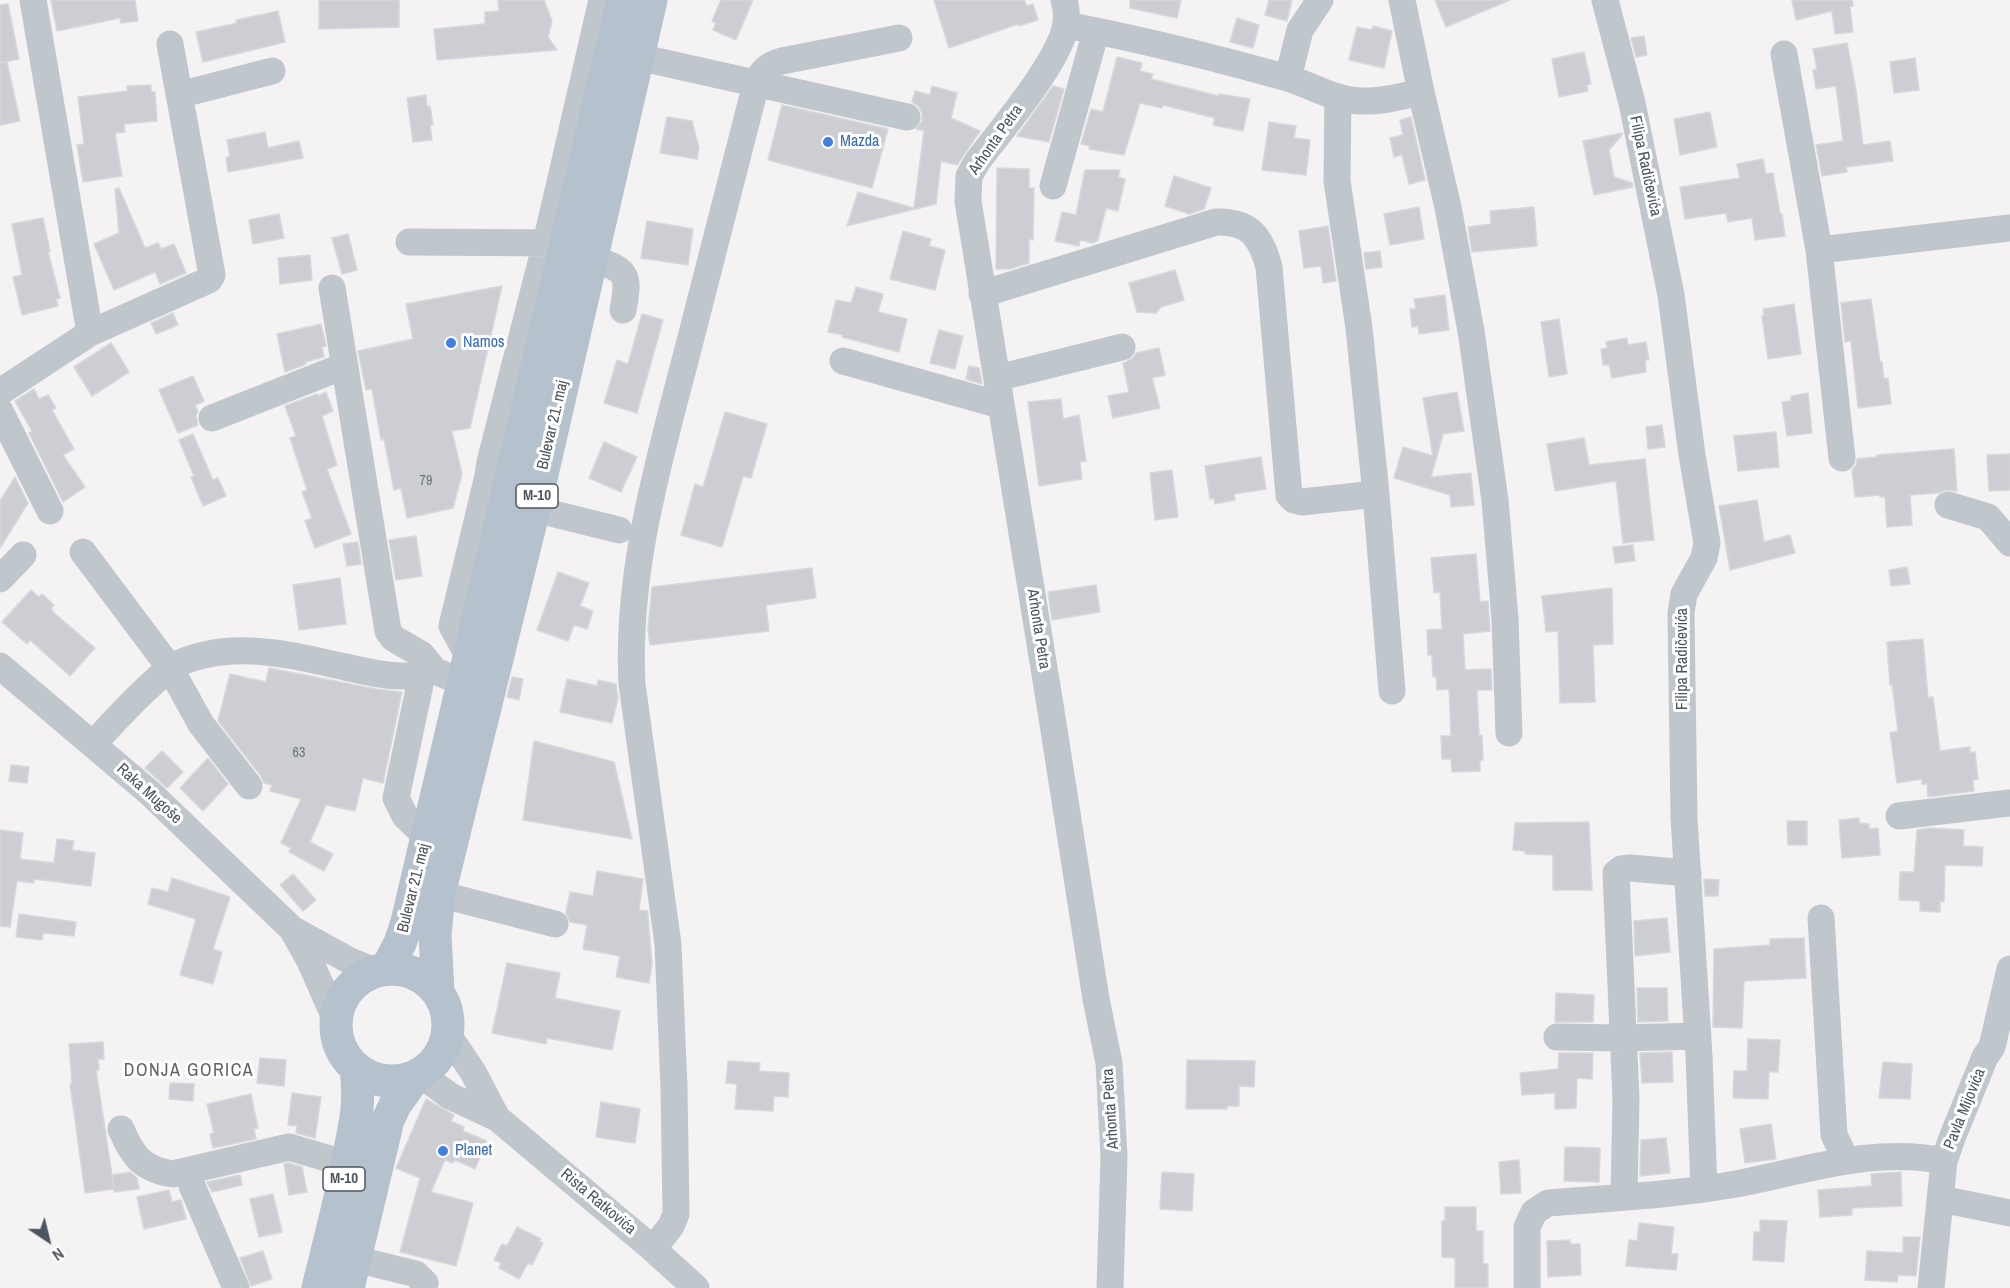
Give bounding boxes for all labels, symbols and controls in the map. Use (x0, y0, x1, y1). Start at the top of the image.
street label: Arhonta Petra (965, 101, 1027, 179)
street label: Filipa Radičevića (1625, 114, 1665, 218)
place label: Mazda (840, 132, 879, 152)
marker: Mazda (821, 135, 835, 149)
place label: Namos (463, 333, 505, 353)
marker: Namos (444, 336, 458, 350)
street label: Bulevar 21. maj (533, 378, 573, 472)
house number: 79 (420, 473, 432, 489)
road number: M-10 (516, 484, 558, 508)
street label: Arhonta Petra (1022, 588, 1054, 670)
street label: Filipa Radičevića (1673, 608, 1693, 710)
house number: 63 (293, 745, 305, 761)
street label: Raka Mugoše (112, 760, 186, 828)
street label: Bulevar 21. maj (394, 841, 434, 935)
district label: DONJA GORICA (124, 1060, 254, 1082)
street label: Pavla Mijovića (1940, 1066, 1990, 1152)
street label: Arhonta Petra (1099, 1068, 1123, 1150)
place label: Planet (455, 1141, 492, 1161)
marker: Planet (436, 1144, 450, 1158)
street label: Rista Ratkovića (556, 1165, 640, 1239)
road number: M-10 (323, 1167, 365, 1191)
north arrow (18, 1210, 78, 1270)
text: N (48, 1243, 69, 1266)

